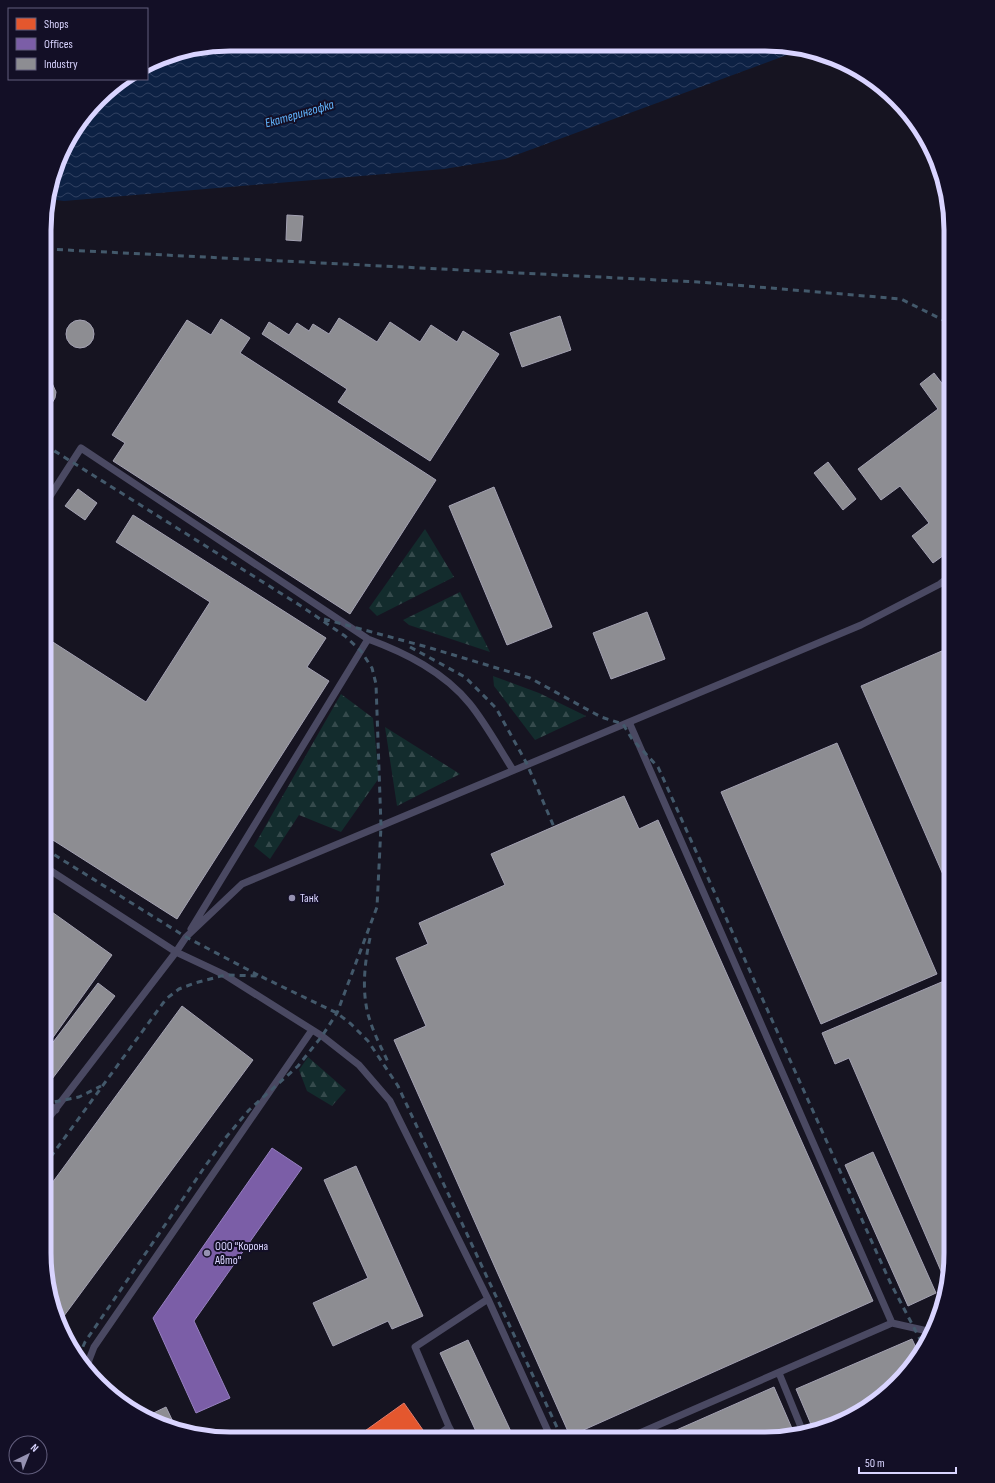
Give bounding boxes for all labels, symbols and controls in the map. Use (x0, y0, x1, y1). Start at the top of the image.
legend (8, 8, 148, 80)
text: Shops (44, 17, 69, 32)
text: Offices (44, 37, 73, 52)
text: Industry (44, 57, 78, 72)
water label: Екатерингофка (263, 96, 336, 131)
place label: Танк (300, 891, 319, 906)
marker: Танк (287, 893, 297, 903)
place label: ООО "Корона Авто" (214, 1239, 268, 1268)
marker: ООО "Корона Авто" (202, 1248, 212, 1258)
north arrow (8, 1435, 48, 1475)
text: N (28, 1441, 41, 1455)
scale bar (859, 1449, 956, 1475)
text: 50 m (865, 1456, 885, 1471)

